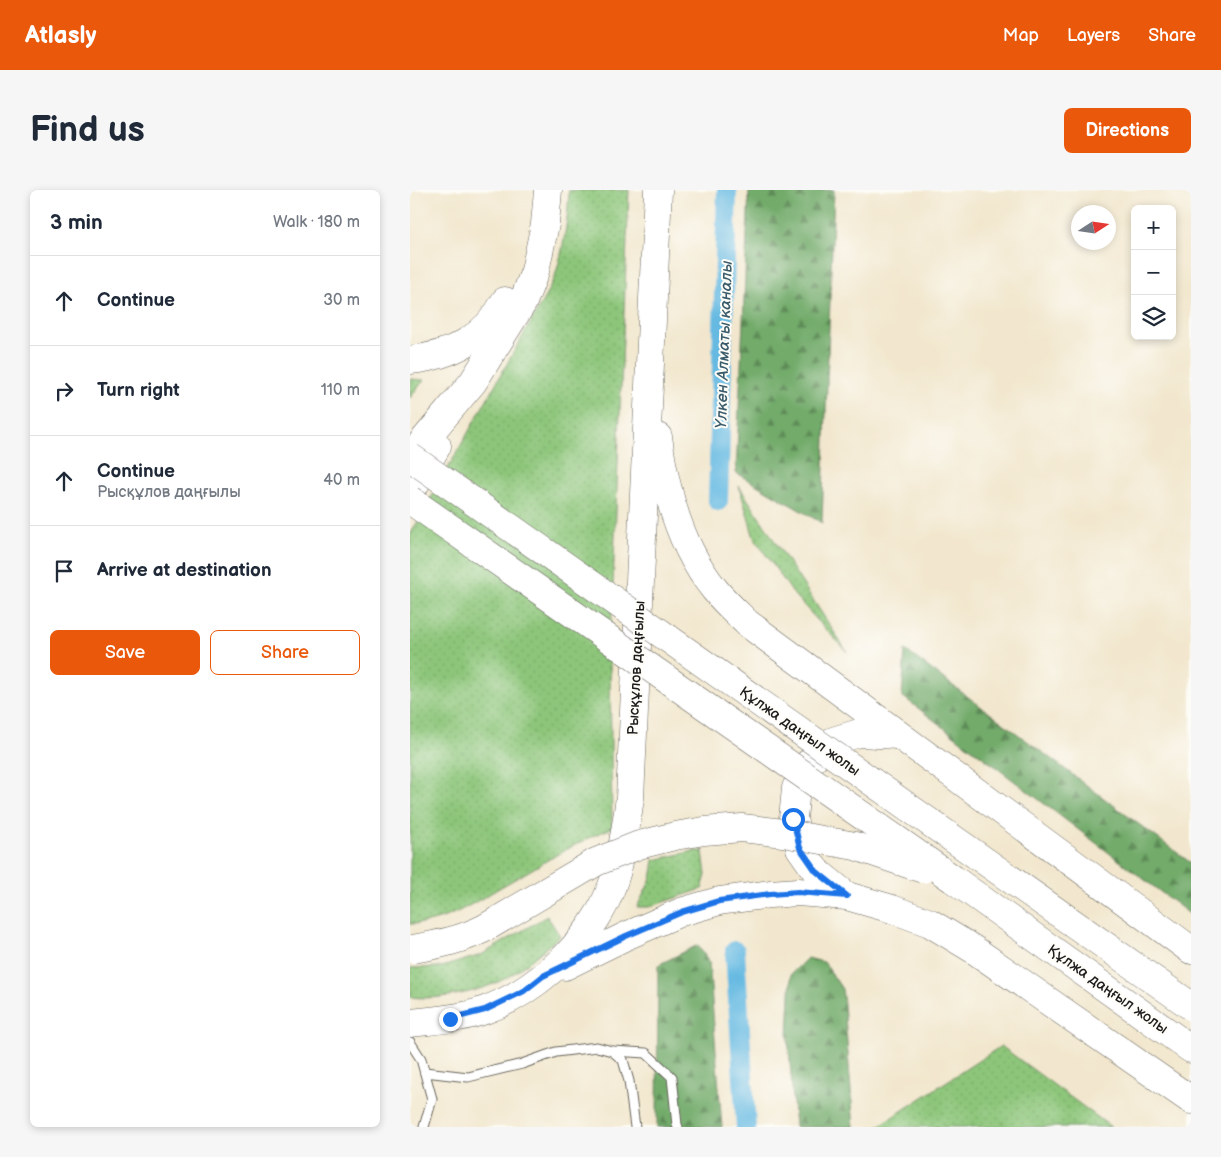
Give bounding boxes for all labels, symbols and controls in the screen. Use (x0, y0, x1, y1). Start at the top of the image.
text: Atlasly (25, 21, 96, 50)
text: Map (1003, 25, 1039, 46)
text: Layers (1067, 25, 1120, 46)
text: Share (1148, 25, 1196, 46)
button: Directions (1064, 108, 1191, 153)
text: Find us (30, 109, 145, 152)
north arrow (1071, 205, 1116, 250)
map controls (1131, 205, 1176, 340)
button: + (1131, 205, 1176, 250)
text: 3 min (50, 210, 103, 235)
text: Walk · 180 m (273, 213, 360, 232)
button: − (1131, 250, 1176, 295)
water label: Үлкен Алматы каналы (712, 260, 737, 429)
icon: ahead (50, 287, 78, 315)
text: Continue (97, 289, 175, 312)
text: 30 m (323, 291, 360, 310)
button: layers (1131, 295, 1176, 340)
icon: right (50, 377, 78, 405)
text: Turn right (97, 379, 180, 402)
text: 110 m (321, 381, 360, 400)
text: Continue (97, 460, 175, 483)
icon: ahead (50, 467, 78, 495)
text: 40 m (323, 471, 360, 490)
text: Рысқұлов даңғылы (97, 483, 241, 502)
icon: arrive (50, 557, 78, 585)
text: Arrive at destination (97, 559, 272, 582)
street label: Рысқұлов даңғылы (623, 600, 650, 736)
button: Save (50, 630, 200, 675)
button: Share (210, 630, 360, 675)
street label: Құлжа даңғыл жолы (736, 683, 864, 780)
route start (782, 808, 805, 831)
street label: Құлжа даңғыл жолы (1044, 941, 1172, 1038)
route end (439, 1008, 462, 1031)

